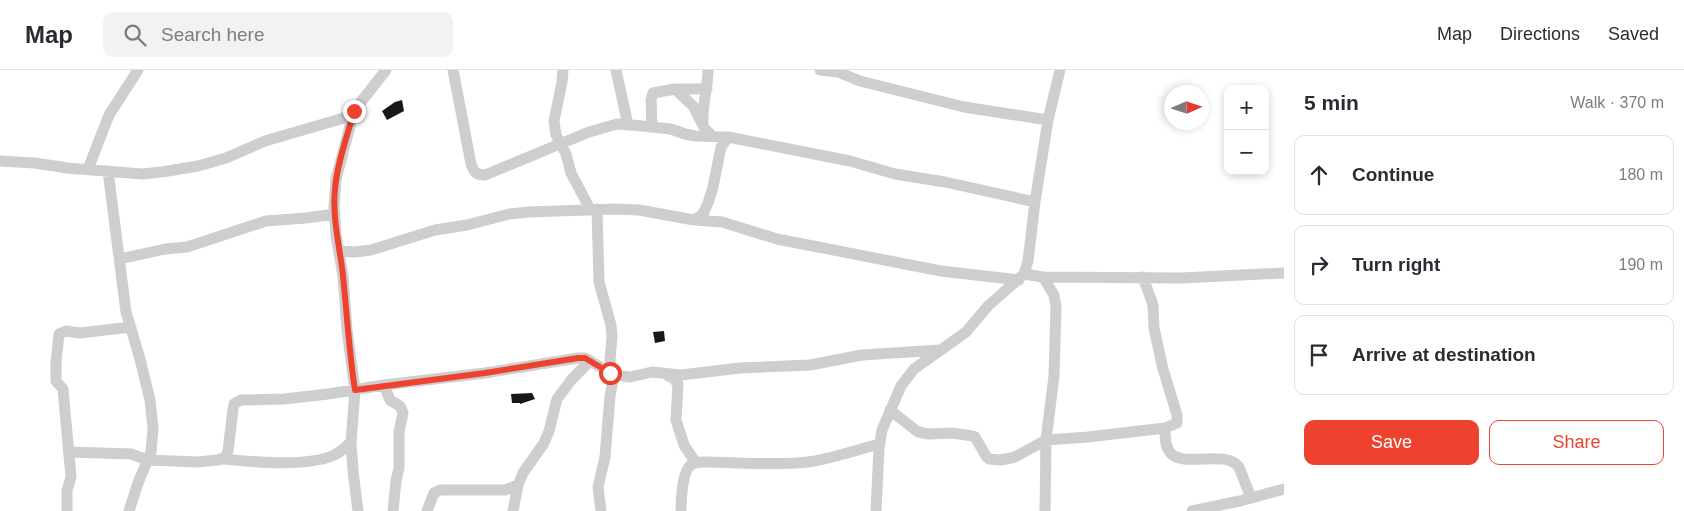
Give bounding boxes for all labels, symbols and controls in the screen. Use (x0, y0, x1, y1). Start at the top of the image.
search box (103, 12, 453, 57)
text: Map (25, 21, 73, 48)
icon: search (121, 21, 149, 49)
text: Search here (161, 24, 265, 45)
text: Map (1437, 24, 1472, 44)
text: Directions (1500, 24, 1580, 44)
text: Saved (1608, 24, 1659, 44)
north arrow (1164, 85, 1209, 130)
map controls (1224, 85, 1269, 175)
button: + (1224, 85, 1269, 130)
text: 5 min (1304, 91, 1359, 114)
text: Walk · 370 m (1570, 94, 1664, 111)
route end (343, 100, 366, 123)
button: − (1224, 130, 1269, 175)
icon: ahead (1305, 161, 1333, 189)
text: Continue (1352, 164, 1434, 185)
text: 180 m (1619, 166, 1663, 183)
icon: right (1305, 251, 1333, 279)
text: Turn right (1352, 254, 1440, 275)
text: 190 m (1619, 256, 1663, 273)
icon: arrive (1305, 341, 1333, 369)
text: Arrive at destination (1352, 344, 1536, 365)
route start (599, 362, 622, 385)
button: Save (1304, 420, 1479, 465)
button: Share (1489, 420, 1664, 465)

